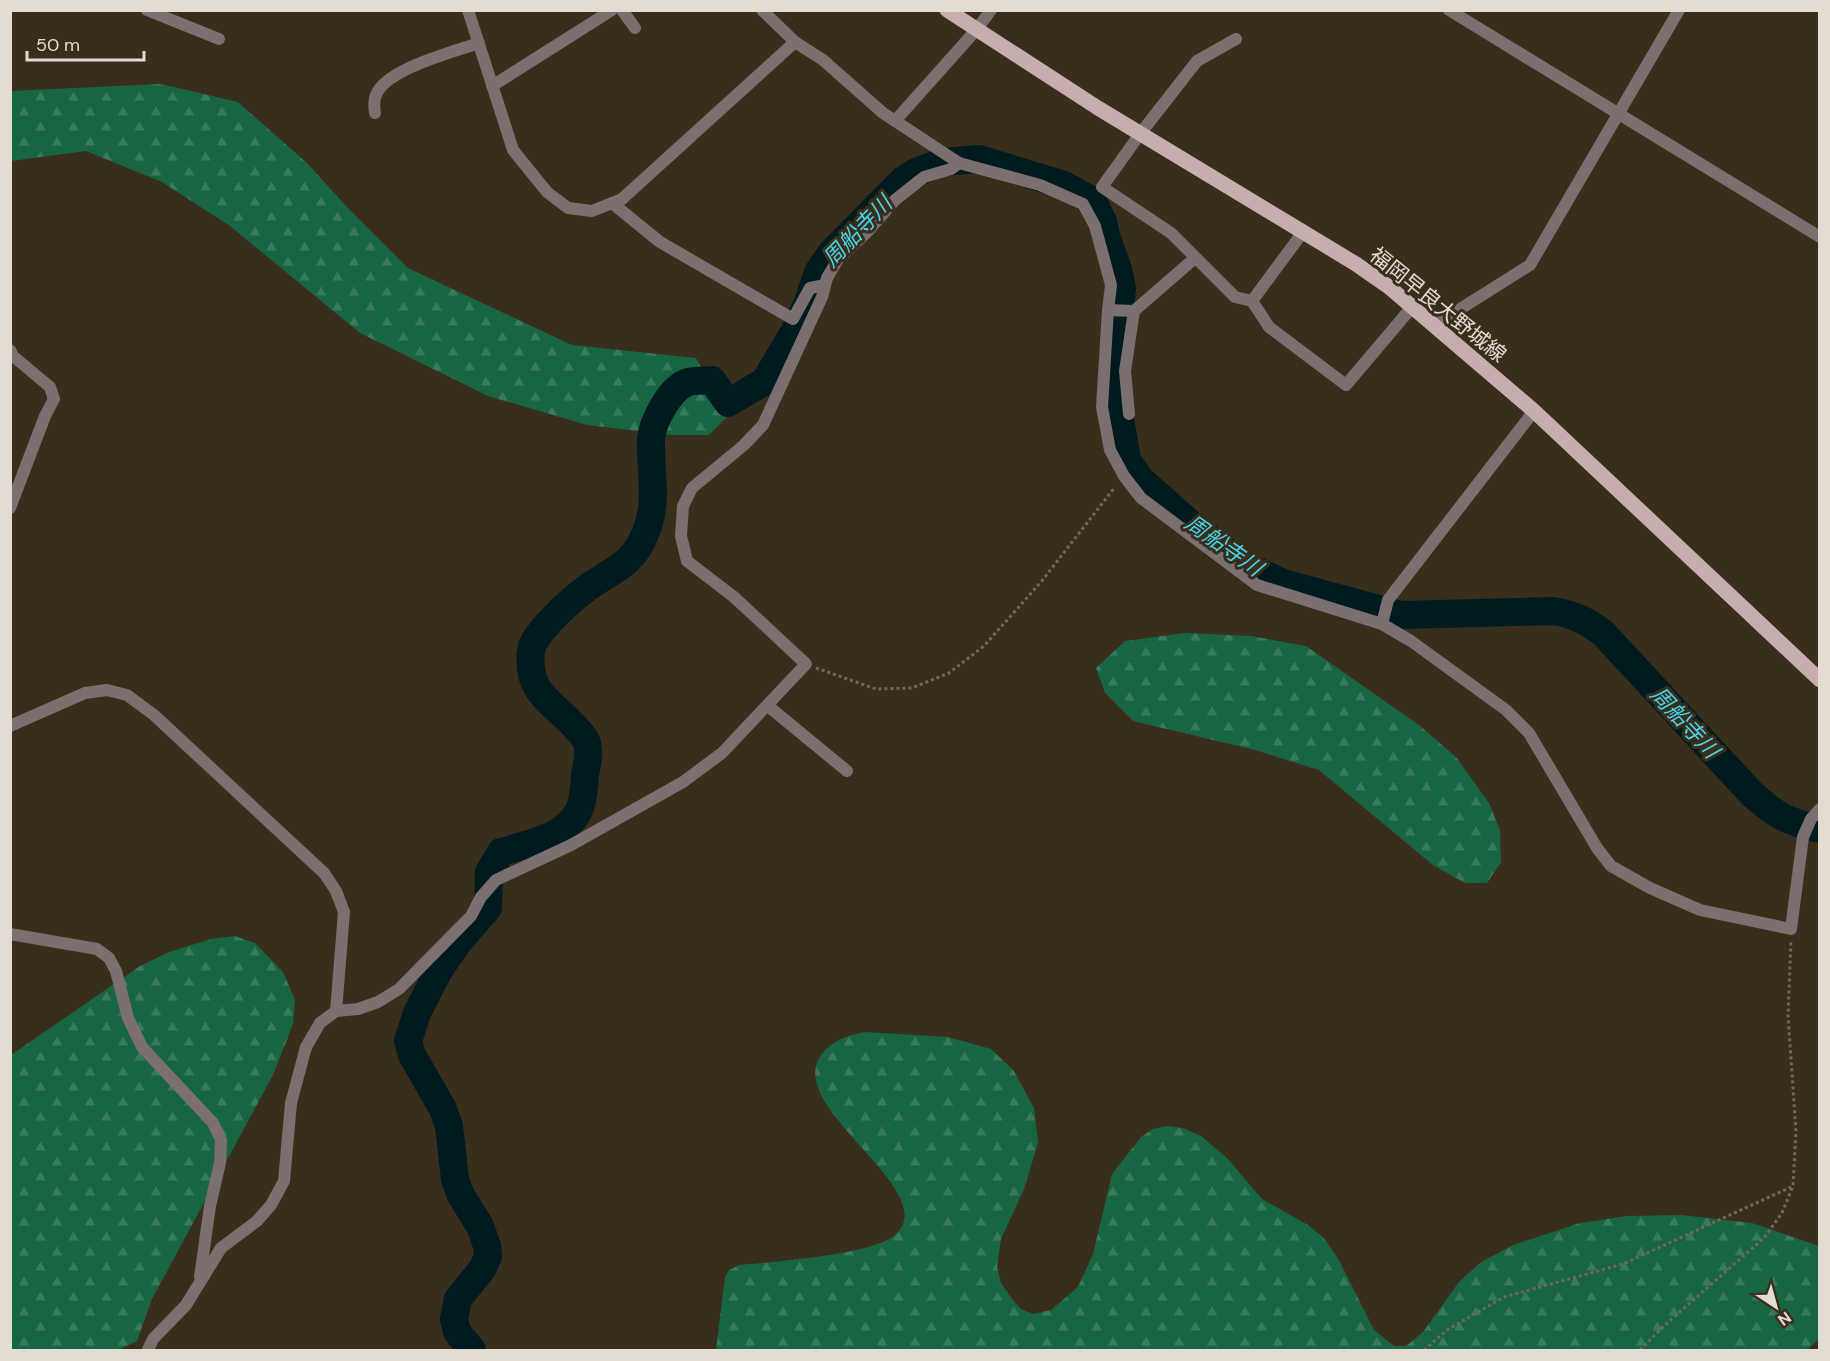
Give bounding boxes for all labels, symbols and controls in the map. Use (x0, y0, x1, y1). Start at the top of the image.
scale bar (27, 24, 144, 62)
text: 50 m (36, 33, 80, 57)
water label: 周船寺川 (816, 188, 900, 273)
street label: 福岡早良大野城線 (1364, 241, 1512, 369)
water label: 周船寺川 (1179, 508, 1270, 584)
water label: 周船寺川 (1644, 680, 1727, 766)
north arrow (1746, 1277, 1806, 1337)
text: N (1774, 1307, 1795, 1331)

